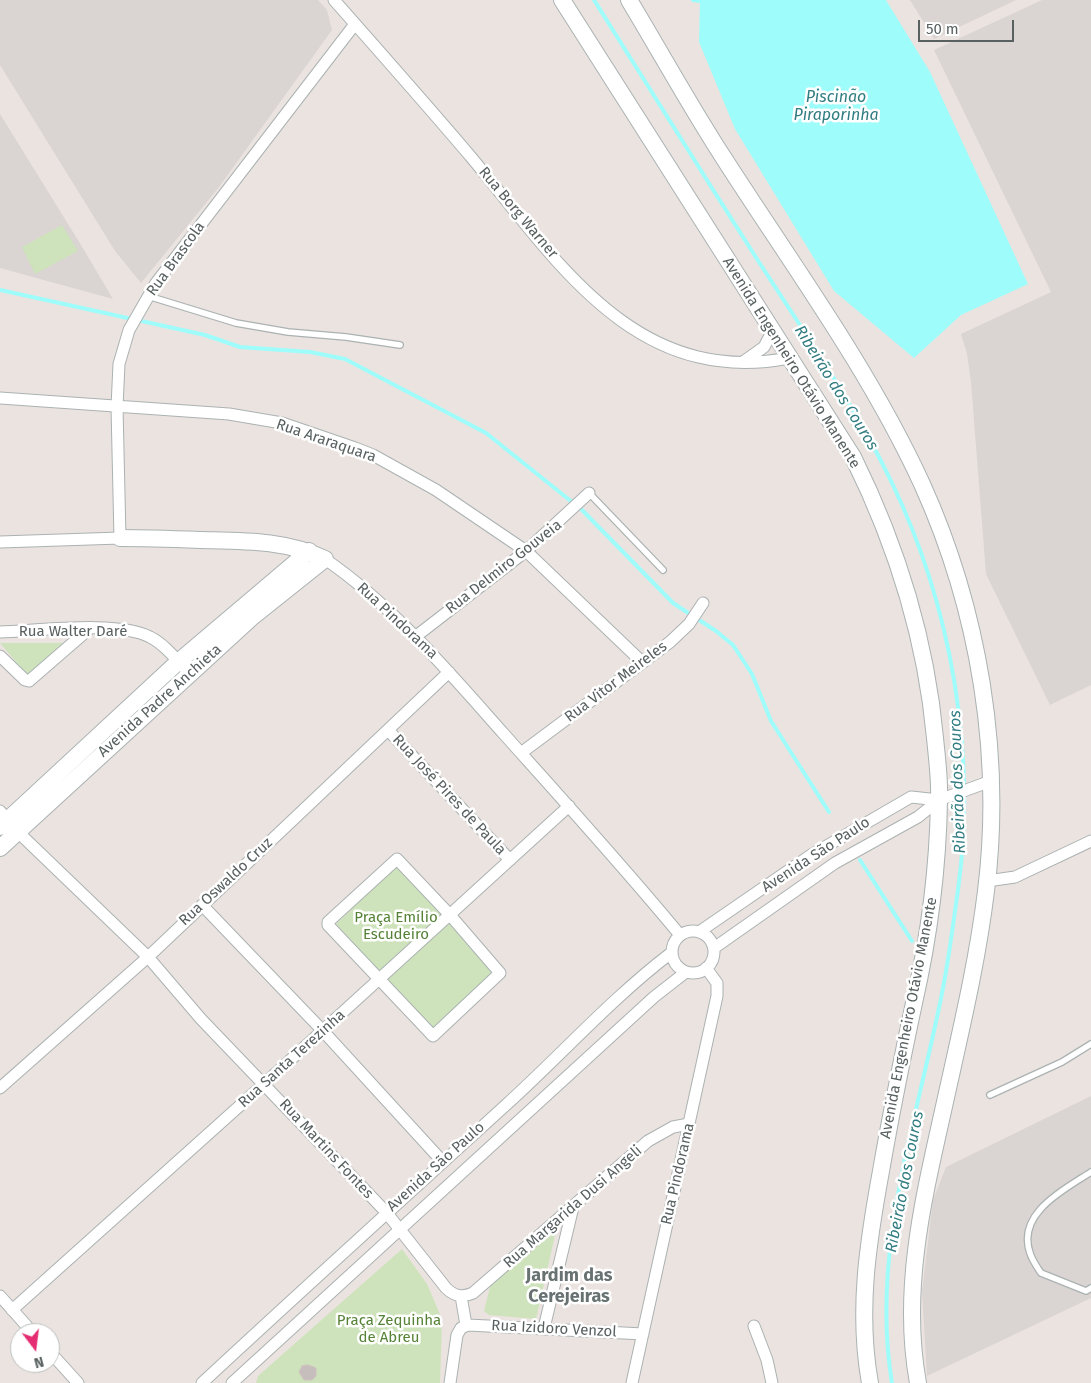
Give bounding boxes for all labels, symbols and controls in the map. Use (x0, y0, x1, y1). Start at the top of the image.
scale bar (921, 10, 1017, 42)
text: 50 m (926, 20, 959, 38)
water label: Piscinão Piraporinha (793, 88, 879, 126)
street label: Rua Borg Warner (475, 164, 561, 262)
street label: Rua Brascola (143, 218, 209, 300)
street label: Avenida Engenheiro Otávio Manente (718, 254, 864, 472)
water label: Ribeirão dos Couros (790, 322, 882, 454)
street label: Rua Araraquara (274, 415, 378, 467)
street label: Rua Delmiro Gouveia (442, 516, 566, 618)
street label: Rua Pindorama (353, 579, 441, 663)
street label: Rua Walter Daré (19, 623, 127, 641)
street label: Rua Vitor Meireles (561, 638, 671, 726)
street label: Avenida Padre Anchieta (95, 641, 225, 761)
water label: Ribeirão dos Couros (946, 710, 970, 854)
street label: Rua José Pires de Paula (388, 731, 510, 859)
street label: Avenida São Paulo (759, 813, 873, 897)
street label: Rua Oswaldo Cruz (176, 834, 276, 930)
street label: Avenida Engenheiro Otávio Manente (877, 896, 941, 1140)
park label: Praça Emílio Escudeiro (354, 909, 438, 944)
street label: Rua Santa Terezinha (235, 1006, 349, 1112)
street label: Rua Martins Fontes (275, 1095, 377, 1203)
water label: Ribeirão dos Couros (882, 1110, 928, 1254)
street label: Avenida São Paulo (383, 1118, 489, 1216)
street label: Rua Pindorama (658, 1121, 698, 1227)
street label: Rua Margarida Dusi Angeli (500, 1142, 646, 1272)
district label: Jardim das Cerejeiras (526, 1265, 612, 1308)
park label: Praça Zequinha de Abreu (337, 1312, 441, 1347)
street label: Rua Izidoro Venzol (491, 1317, 617, 1341)
north arrow (10, 1323, 60, 1373)
text: N (32, 1353, 45, 1371)

